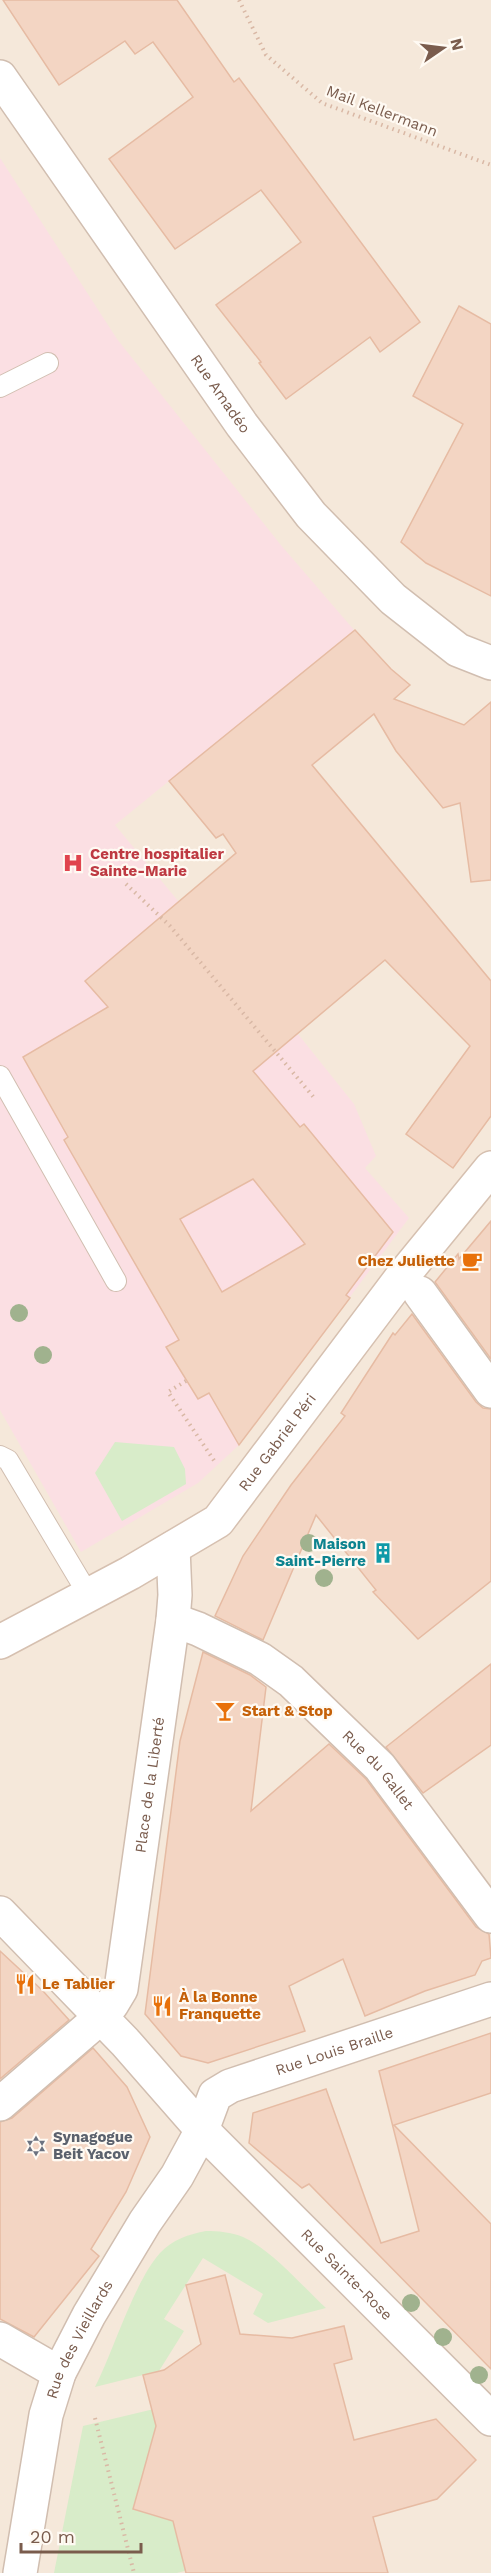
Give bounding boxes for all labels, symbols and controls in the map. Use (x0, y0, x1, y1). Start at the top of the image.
north arrow (413, 18, 473, 78)
text: N (446, 36, 468, 53)
street label: Mail Kellermann (324, 82, 440, 140)
street label: Rue Amadéo (187, 351, 254, 437)
place label: Centre hospitalier Sainte-Marie (90, 845, 224, 880)
hospital icon: Centre hospitalier Sainte-Marie (61, 851, 85, 875)
cafe icon: Chez Juliette (460, 1249, 484, 1273)
place label: Chez Juliette (357, 1252, 455, 1270)
street label: Rue Gabriel Péri (235, 1390, 320, 1495)
place label: Maison Saint-Pierre (275, 1535, 366, 1570)
building icon: Maison Saint-Pierre (371, 1541, 395, 1565)
bar icon: Start & Stop (213, 1699, 237, 1723)
place label: Start & Stop (242, 1702, 333, 1720)
street label: Place de la Liberté (131, 1716, 168, 1854)
street label: Rue du Gallet (338, 1726, 418, 1814)
restaurant icon: Le Tablier (13, 1972, 37, 1996)
place label: Le Tablier (42, 1975, 115, 1993)
place label: À la Bonne Franquette (179, 1988, 261, 2023)
restaurant icon: À la Bonne Franquette (150, 1994, 174, 2018)
street label: Rue Louis Braille (273, 2023, 395, 2079)
place label: Synagogue Beit Yacov (53, 2128, 133, 2163)
synagogue icon: Synagogue Beit Yacov (24, 2134, 48, 2158)
street label: Rue Sainte-Rose (297, 2225, 396, 2324)
street label: Rue des Vieillards (43, 2277, 117, 2401)
scale bar (21, 2516, 141, 2554)
text: 20 m (30, 2526, 75, 2547)

